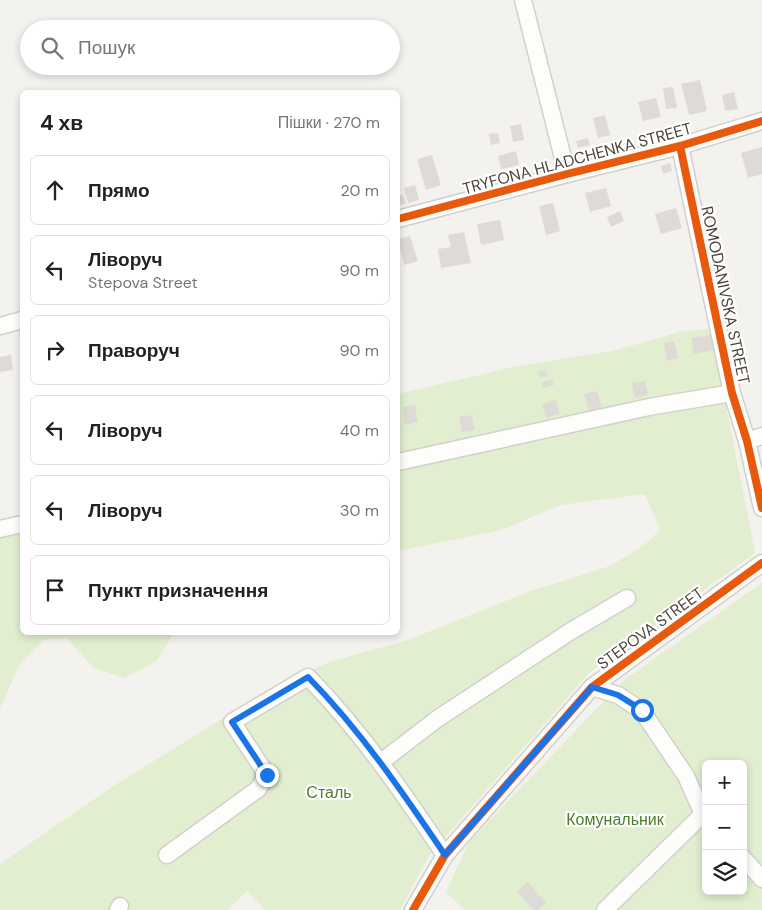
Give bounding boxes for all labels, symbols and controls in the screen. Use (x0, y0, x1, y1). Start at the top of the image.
search box (20, 20, 400, 75)
icon: search (38, 34, 66, 62)
text: Пошук (78, 35, 135, 60)
text: 4 хв (40, 109, 83, 137)
text: Пішки · 270 m (278, 112, 380, 133)
street label: TRYFONA HLADCHENKA STREET (460, 118, 694, 199)
icon: ahead (41, 176, 69, 204)
text: Прямо (88, 178, 150, 203)
text: 20 m (340, 180, 379, 201)
street label: ROMODANIVSKA STREET (696, 204, 755, 386)
text: Ліворуч (88, 247, 163, 272)
icon: left (41, 256, 69, 284)
text: 90 m (339, 260, 379, 281)
text: Stepova Street (88, 272, 198, 293)
icon: right (41, 336, 69, 364)
text: Праворуч (88, 338, 180, 363)
text: 90 m (339, 340, 379, 361)
icon: left (41, 416, 69, 444)
text: Ліворуч (88, 418, 163, 443)
text: 40 m (340, 420, 379, 441)
icon: left (41, 496, 69, 524)
text: Ліворуч (88, 498, 163, 523)
text: 30 m (340, 500, 379, 521)
icon: arrive (41, 576, 69, 604)
text: Пункт призначення (88, 578, 268, 603)
street label: STEPOVA STREET (593, 583, 708, 674)
route start (631, 699, 654, 722)
map controls (702, 760, 747, 895)
button: + (702, 760, 747, 805)
route end (256, 764, 279, 787)
park label: Сталь (306, 782, 352, 803)
button: − (702, 805, 747, 850)
park label: Комунальник (566, 809, 665, 830)
button: layers (702, 850, 747, 895)

